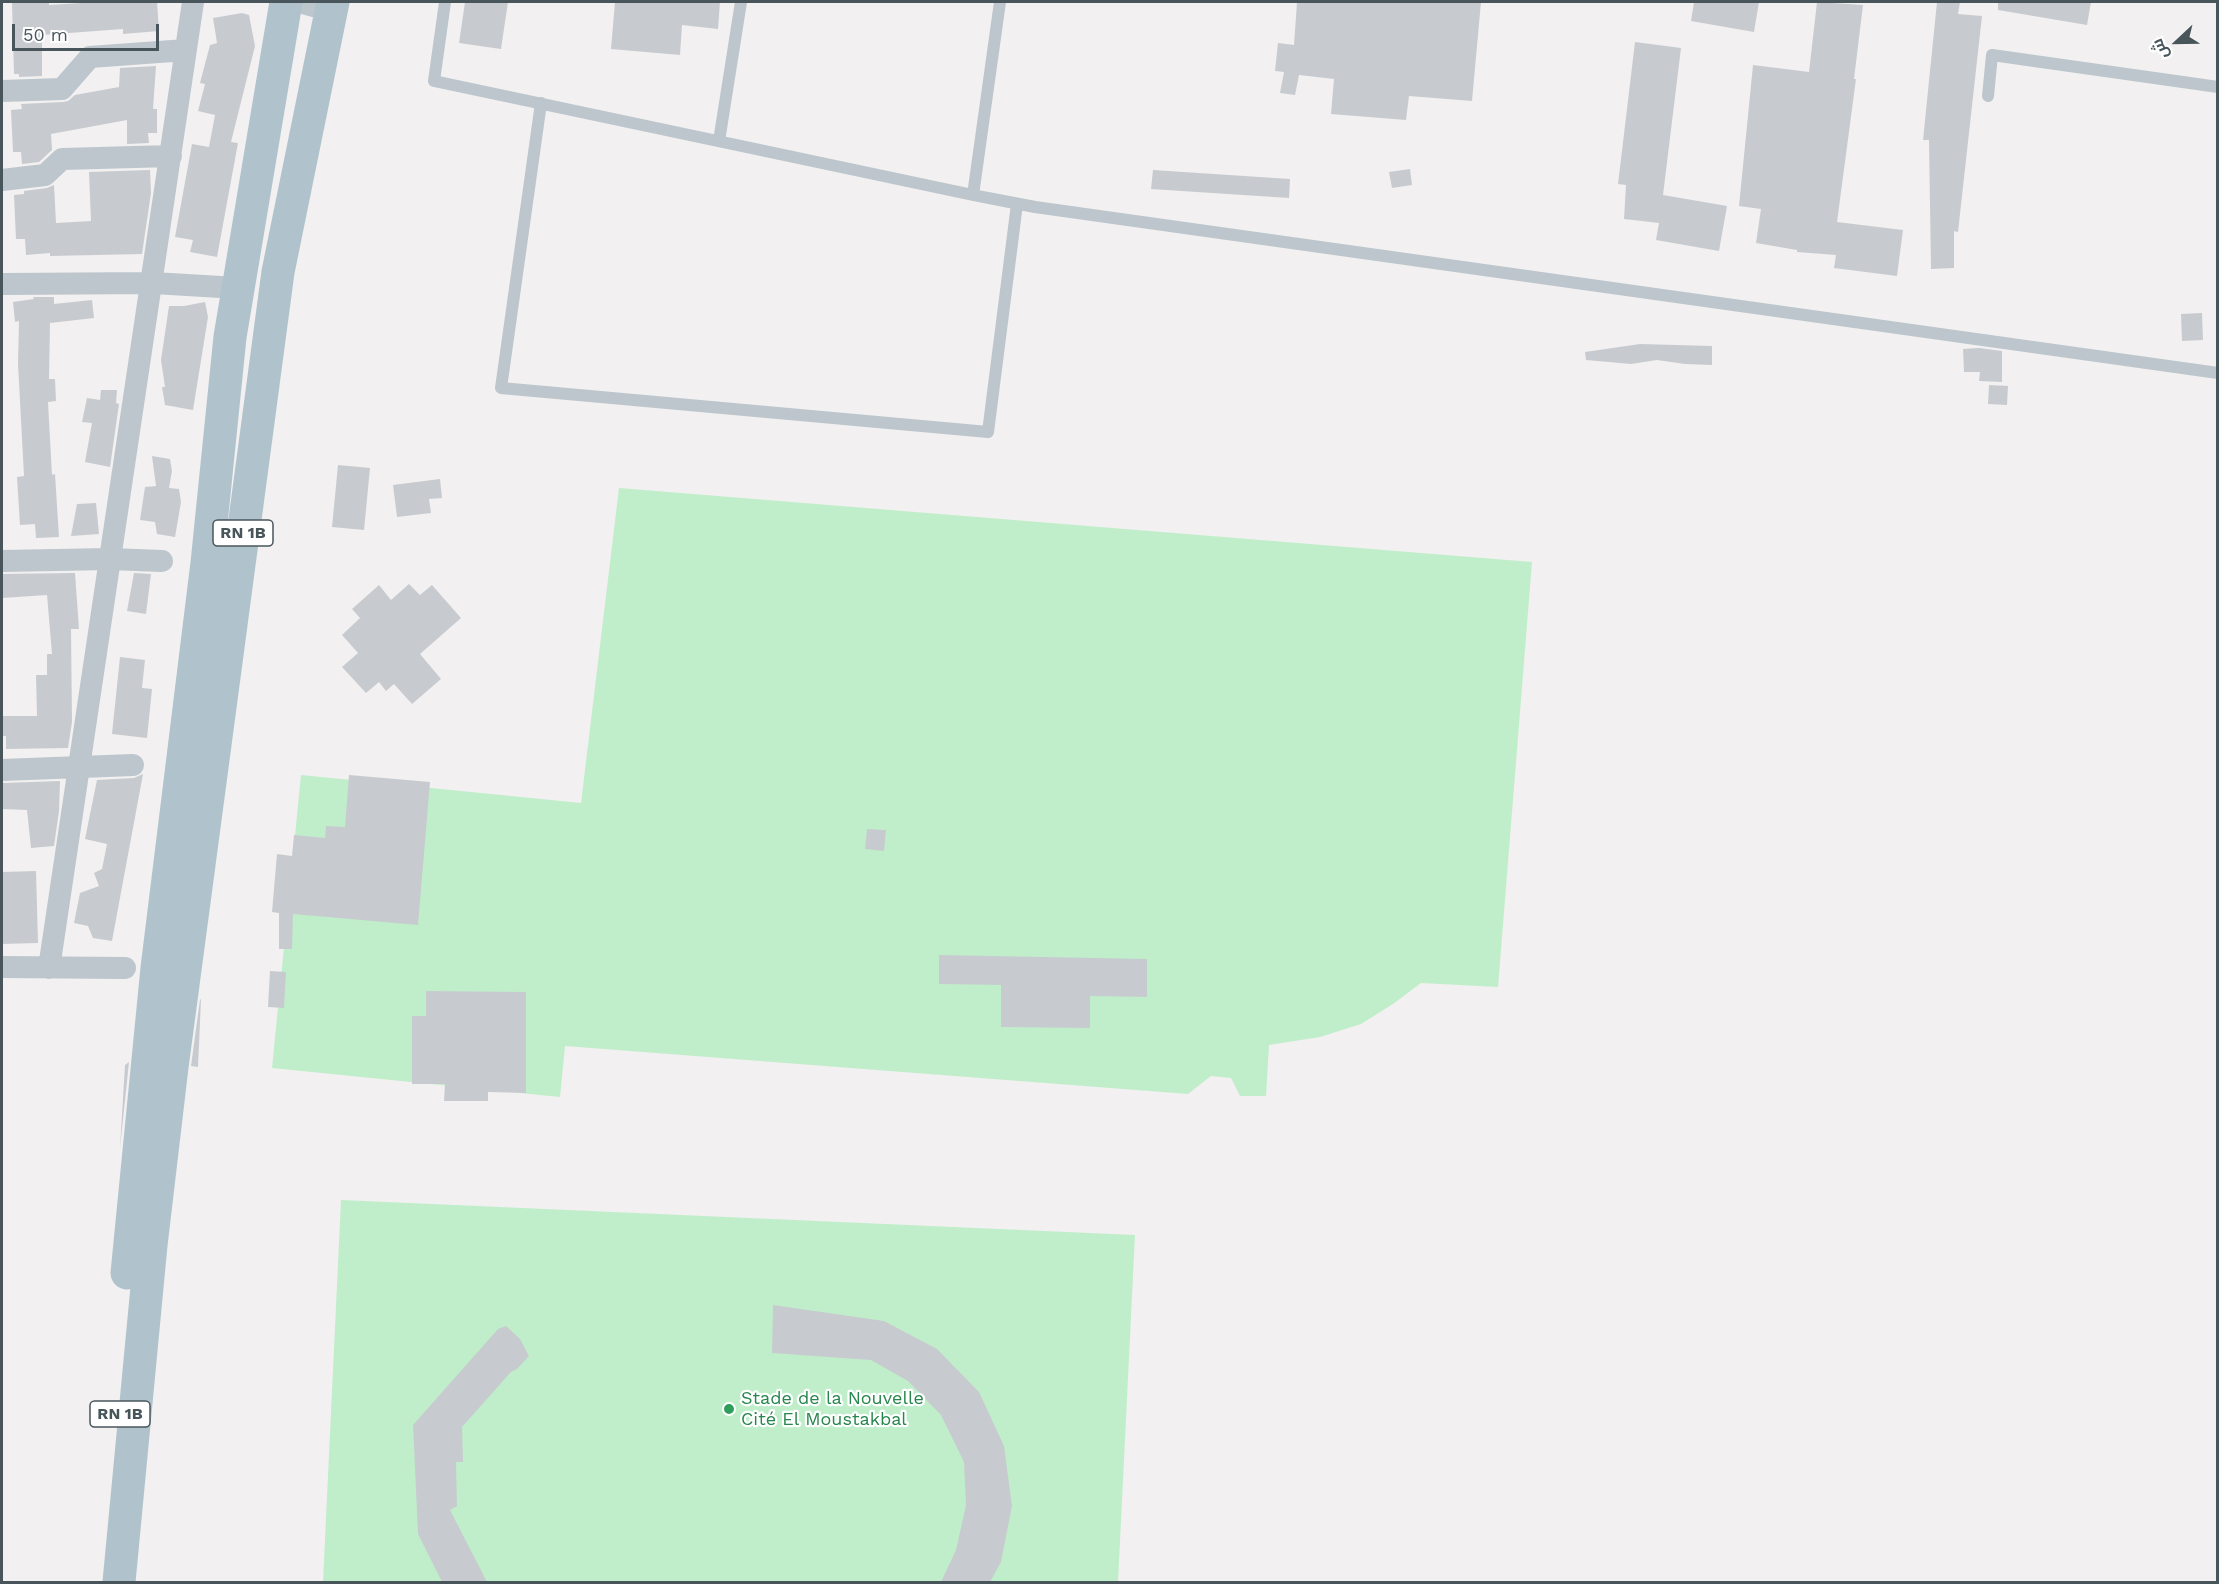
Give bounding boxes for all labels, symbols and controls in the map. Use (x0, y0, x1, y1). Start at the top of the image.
scale bar (15, 12, 162, 50)
north arrow (2147, 12, 2207, 72)
text: 50 m (23, 24, 68, 45)
text: ش (2147, 36, 2173, 62)
road number: RN 1B (213, 520, 273, 546)
place label: Stade de la Nouvelle Cité El Moustakbal (741, 1388, 924, 1430)
road number: RN 1B (90, 1401, 150, 1427)
marker: Stade de la Nouvelle Cité El Moustakbal (722, 1402, 736, 1416)

